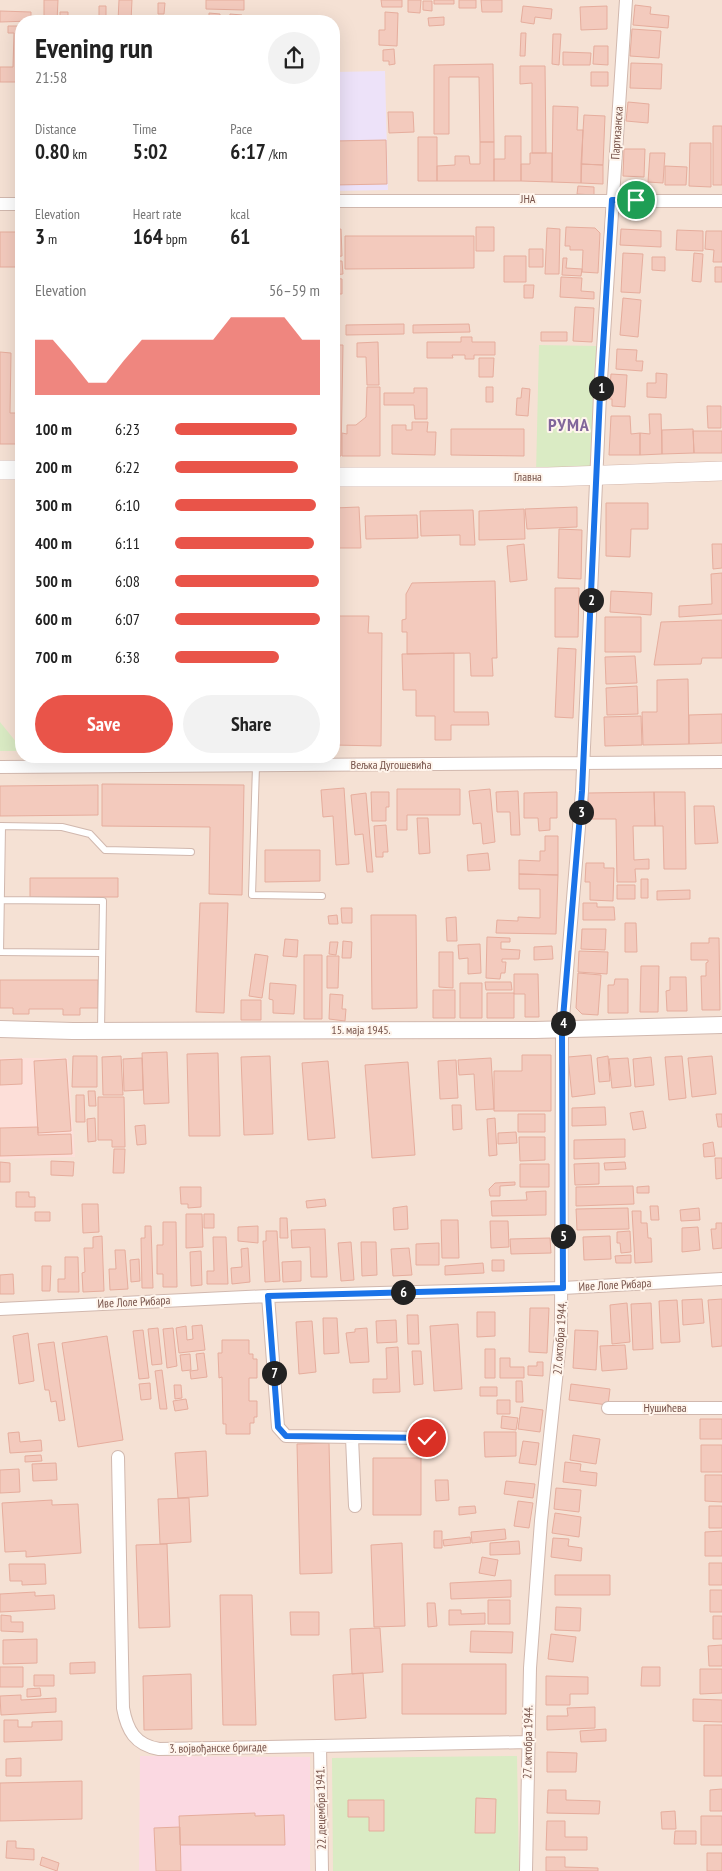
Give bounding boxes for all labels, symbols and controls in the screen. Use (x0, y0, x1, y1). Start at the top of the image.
text: Evening run (35, 29, 153, 66)
button: share (268, 32, 320, 84)
text: 21:58 (35, 67, 67, 87)
street label: Партизанска (607, 106, 626, 160)
text: Distance (35, 120, 76, 138)
text: Time (133, 120, 157, 138)
text: Pace (230, 120, 252, 138)
text: 0.80 (35, 138, 70, 165)
text: 5:02 (133, 138, 168, 165)
text: 6:17 (230, 138, 266, 165)
text: km (70, 145, 87, 163)
text: /km (266, 145, 287, 163)
pin (615, 179, 657, 221)
icon: arrive (622, 186, 650, 214)
street label: ЈНА (519, 191, 536, 206)
text: Elevation (35, 205, 80, 223)
text: Heart rate (133, 205, 182, 223)
text: kcal (230, 205, 249, 223)
text: 3 (35, 223, 45, 250)
text: 164 (133, 223, 163, 250)
text: 61 (230, 223, 250, 250)
text: m (45, 230, 57, 248)
text: bpm (163, 230, 187, 248)
text: Elevation (35, 280, 86, 300)
text: 56–59 m (269, 280, 320, 300)
pin: 1 (588, 376, 614, 400)
text: 1 (598, 379, 605, 397)
district label: РУМА (548, 413, 590, 436)
text: 100 m (35, 419, 72, 439)
text: 6:23 (115, 419, 140, 439)
text: 200 m (35, 457, 72, 477)
text: 6:22 (115, 457, 140, 477)
street label: Главна (514, 469, 542, 484)
text: 300 m (35, 495, 72, 515)
text: 6:10 (115, 495, 140, 515)
text: 400 m (35, 533, 72, 553)
text: 6:11 (115, 533, 140, 553)
text: 500 m (35, 571, 72, 591)
text: 6:08 (115, 571, 140, 591)
pin: 2 (578, 588, 604, 612)
text: 2 (588, 591, 595, 609)
text: 600 m (35, 609, 72, 629)
text: 6:07 (115, 609, 140, 629)
text: 700 m (35, 647, 72, 667)
text: 6:38 (115, 647, 140, 667)
button: Save (35, 695, 173, 753)
button: Share (183, 695, 320, 753)
street label: Вељка Дугошевића (351, 757, 432, 772)
pin: 3 (568, 800, 594, 824)
text: 3 (578, 803, 585, 821)
pin: 4 (550, 1010, 576, 1036)
text: 4 (560, 1014, 567, 1032)
street label: 15. маја 1945. (331, 1022, 391, 1037)
pin: 5 (550, 1224, 576, 1248)
text: 5 (560, 1227, 567, 1245)
street label: Иве Лоле Рибара (578, 1275, 652, 1294)
pin: 6 (390, 1280, 416, 1304)
text: 6 (400, 1283, 407, 1301)
street label: Иве Лоле Рибара (97, 1292, 171, 1311)
street label: 27. октобра 1944. (549, 1301, 570, 1375)
pin: 7 (262, 1360, 286, 1386)
text: 7 (271, 1364, 278, 1382)
street label: Нушићева (643, 1400, 687, 1415)
pin (406, 1417, 448, 1459)
icon: check (413, 1424, 441, 1452)
street label: 27. октобра 1944. (519, 1705, 536, 1779)
street label: 3. војвођанске бригаде (169, 1739, 267, 1756)
street label: 22. децембра 1941. (312, 1766, 329, 1850)

